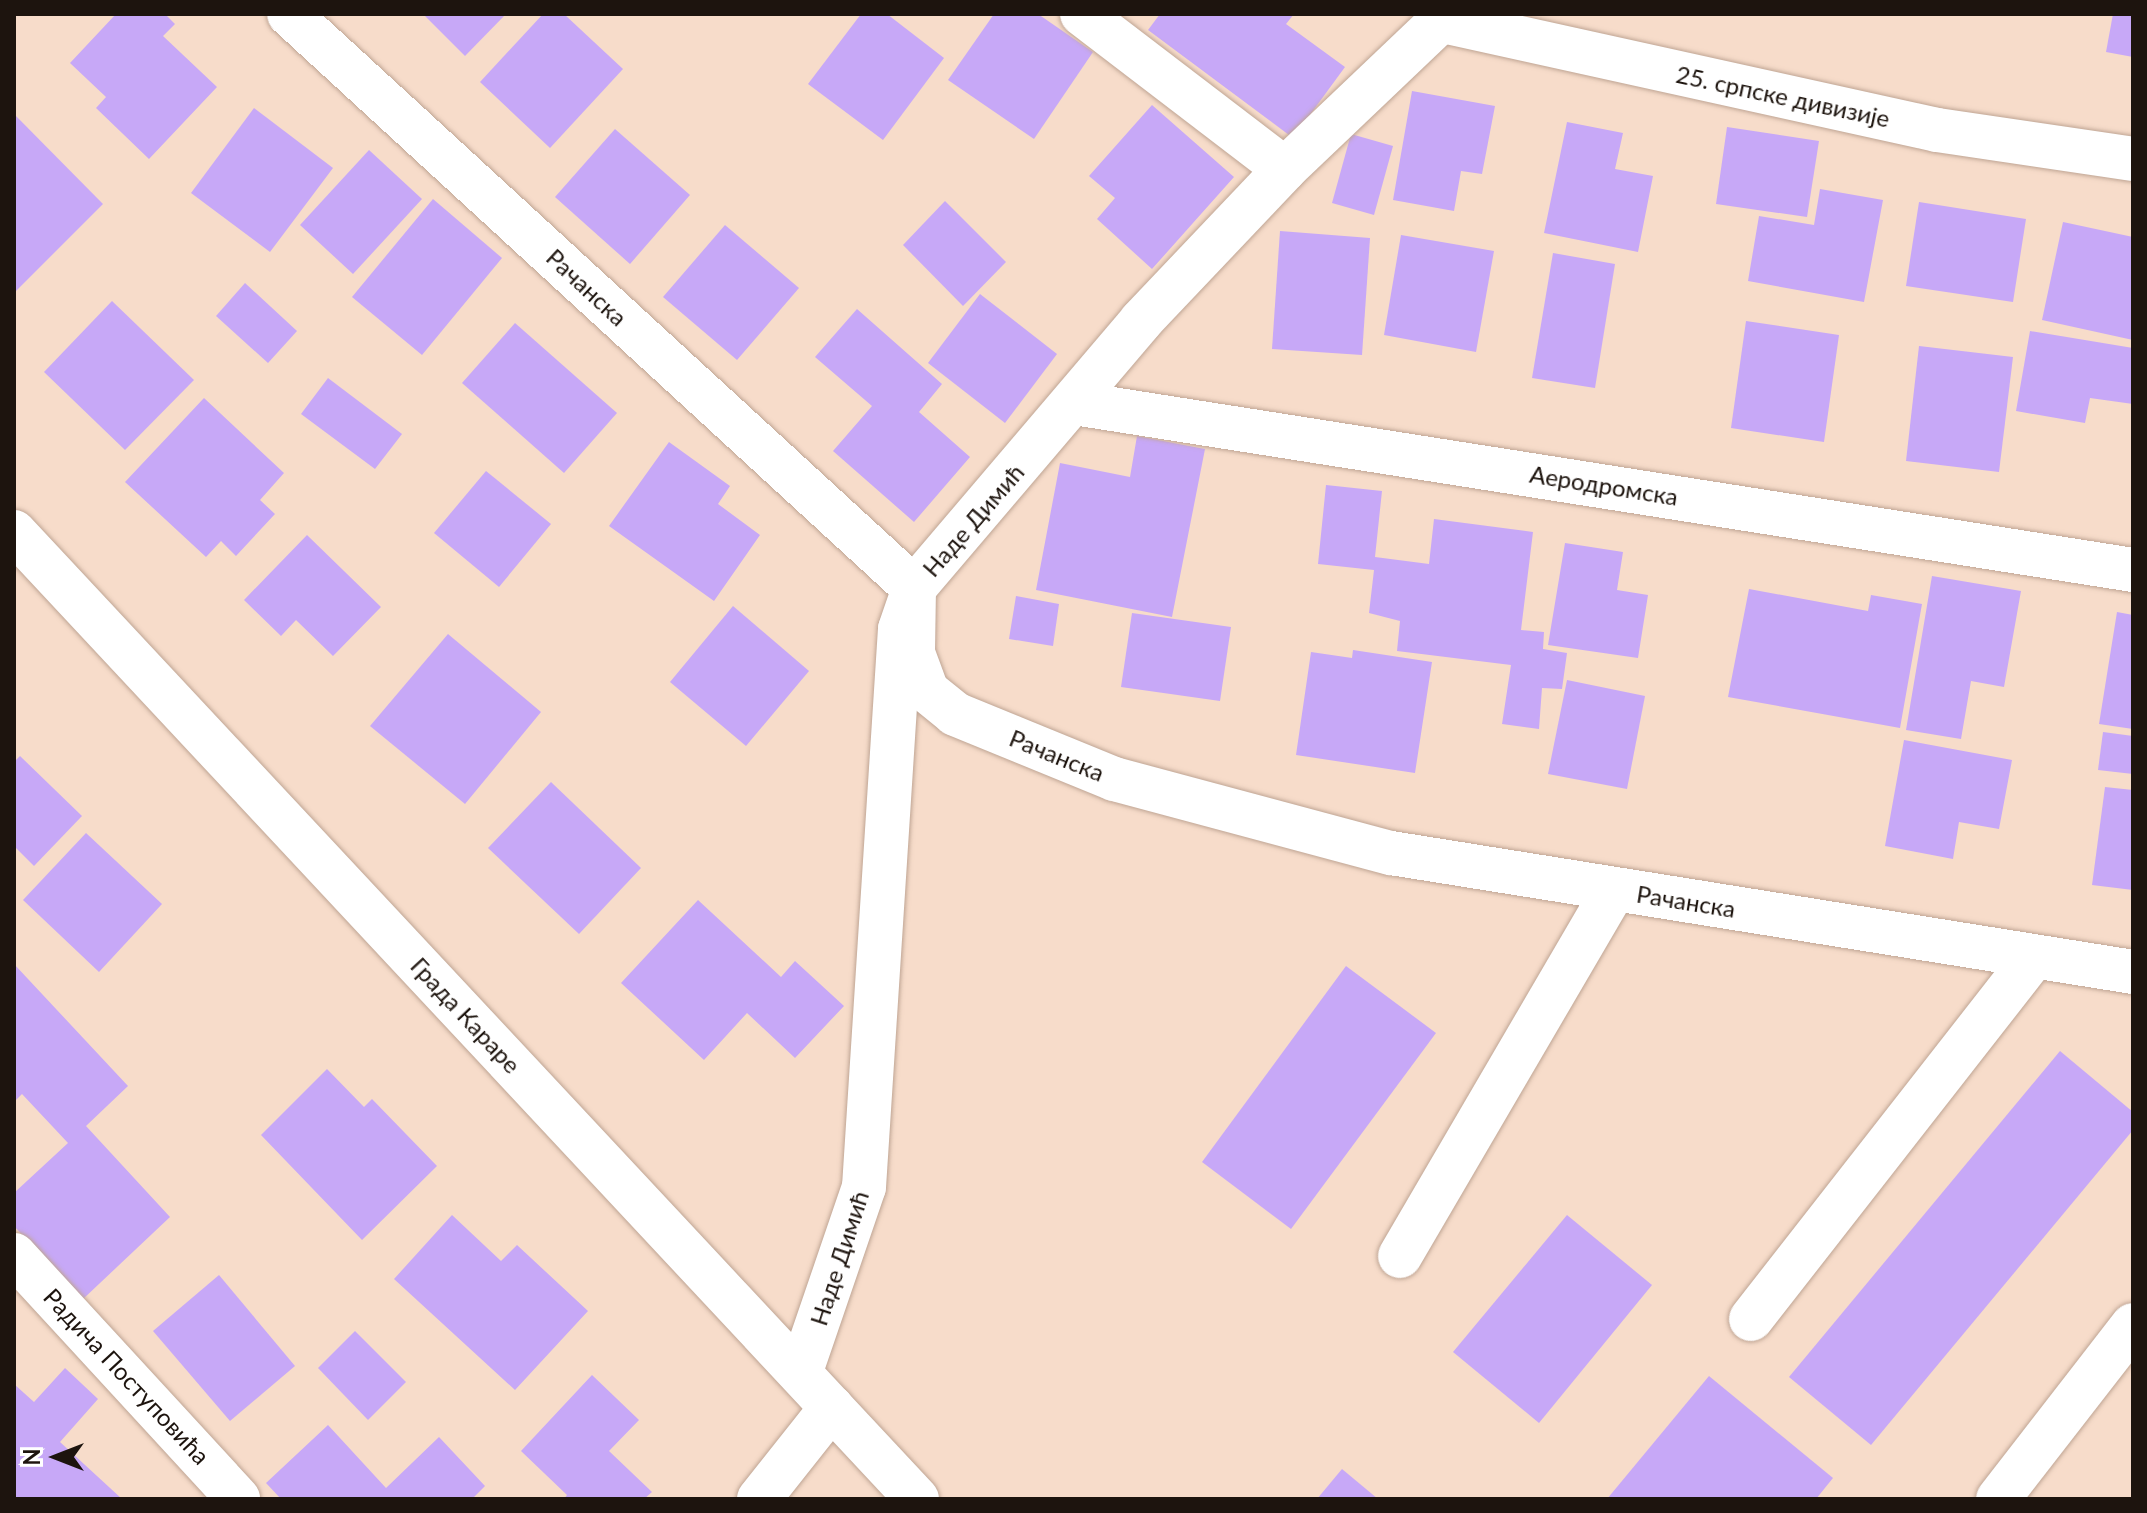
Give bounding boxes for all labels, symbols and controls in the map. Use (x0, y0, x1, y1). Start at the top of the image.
street label: 25. српске дивизије (1674, 59, 1892, 133)
street label: Рачанска (541, 243, 633, 331)
street label: Наде Димић (916, 458, 1030, 582)
street label: Аеродромска (1528, 459, 1680, 511)
street label: Рачанска (1005, 723, 1109, 787)
street label: Рачанска (1635, 879, 1737, 923)
street label: Града Караре (405, 951, 527, 1079)
street label: Наде Димић (804, 1187, 874, 1329)
street label: Радича Поступовића (38, 1282, 216, 1470)
north arrow (16, 1417, 96, 1497)
text: N (18, 1449, 45, 1465)

